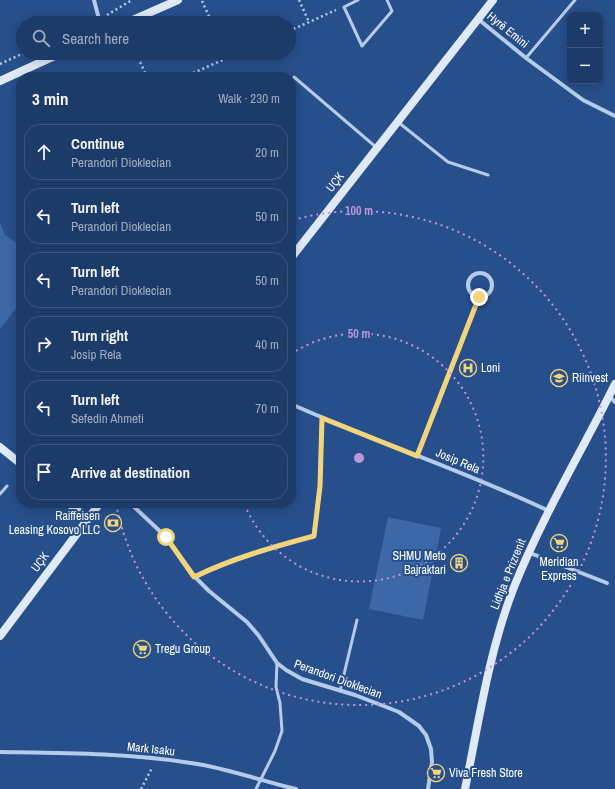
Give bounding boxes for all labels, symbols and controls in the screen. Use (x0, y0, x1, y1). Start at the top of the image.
street label: Hyrë Emini (484, 8, 532, 52)
map controls (567, 12, 603, 84)
button: + (567, 12, 603, 48)
search box (16, 16, 296, 60)
icon: search (30, 27, 52, 49)
text: Search here (62, 28, 129, 49)
button: − (567, 48, 603, 84)
text: 3 min (32, 87, 68, 110)
text: Walk · 230 m (218, 90, 280, 107)
text: Continue (71, 133, 124, 154)
icon: ahead (33, 141, 55, 163)
text: 20 m (255, 144, 279, 161)
text: Perandori Dioklecian (71, 154, 171, 171)
street label: UÇK (322, 169, 348, 195)
text: Turn left (71, 197, 119, 218)
text: 100 m (345, 203, 373, 219)
icon: left (33, 205, 55, 227)
text: 50 m (255, 208, 279, 225)
text: Perandori Dioklecian (71, 218, 171, 235)
text: Turn left (71, 261, 119, 282)
icon: left (33, 269, 55, 291)
text: 50 m (255, 272, 279, 289)
text: Perandori Dioklecian (71, 282, 171, 299)
route end (470, 288, 488, 306)
text: Turn right (71, 325, 128, 346)
text: 50 m (348, 326, 370, 342)
icon: right (33, 333, 55, 355)
text: 40 m (255, 336, 279, 353)
text: Josip Rela (71, 346, 121, 363)
hospital icon: Loni (458, 358, 478, 378)
place label: Loni (481, 360, 500, 376)
school or university icon: Riinvest (549, 368, 569, 388)
place label: Riinvest (572, 370, 608, 386)
text: Turn left (71, 389, 119, 410)
icon: left (33, 397, 55, 419)
text: 70 m (255, 400, 279, 417)
text: Sefedin Ahmeti (71, 410, 144, 427)
street label: Josip Rela (433, 445, 483, 478)
centre of rings (352, 451, 366, 465)
icon: arrive (33, 461, 55, 483)
text: Arrive at destination (71, 462, 190, 483)
place label: Raiffeisen Leasing Kosovo LLC (9, 508, 100, 538)
bank icon: Raiffeisen Leasing Kosovo LLC (103, 513, 123, 533)
route start (157, 528, 175, 546)
supermarket icon: Meridian Express (549, 533, 569, 553)
street label: Lidhja e Prizrenit (487, 536, 530, 612)
place label: SHMU Meto Bajraktari (392, 548, 446, 578)
street label: UÇK (27, 549, 53, 575)
building icon: SHMU Meto Bajraktari (449, 553, 469, 573)
place label: Meridian Express (540, 554, 578, 584)
supermarket icon: Tregu Group (132, 639, 152, 659)
place label: Tregu Group (155, 641, 210, 657)
street label: Perandori Dioklecian (292, 656, 384, 702)
street label: Mark Isaku (126, 739, 176, 759)
supermarket icon: Viva Fresh Store (426, 763, 446, 783)
place label: Viva Fresh Store (449, 765, 523, 781)

